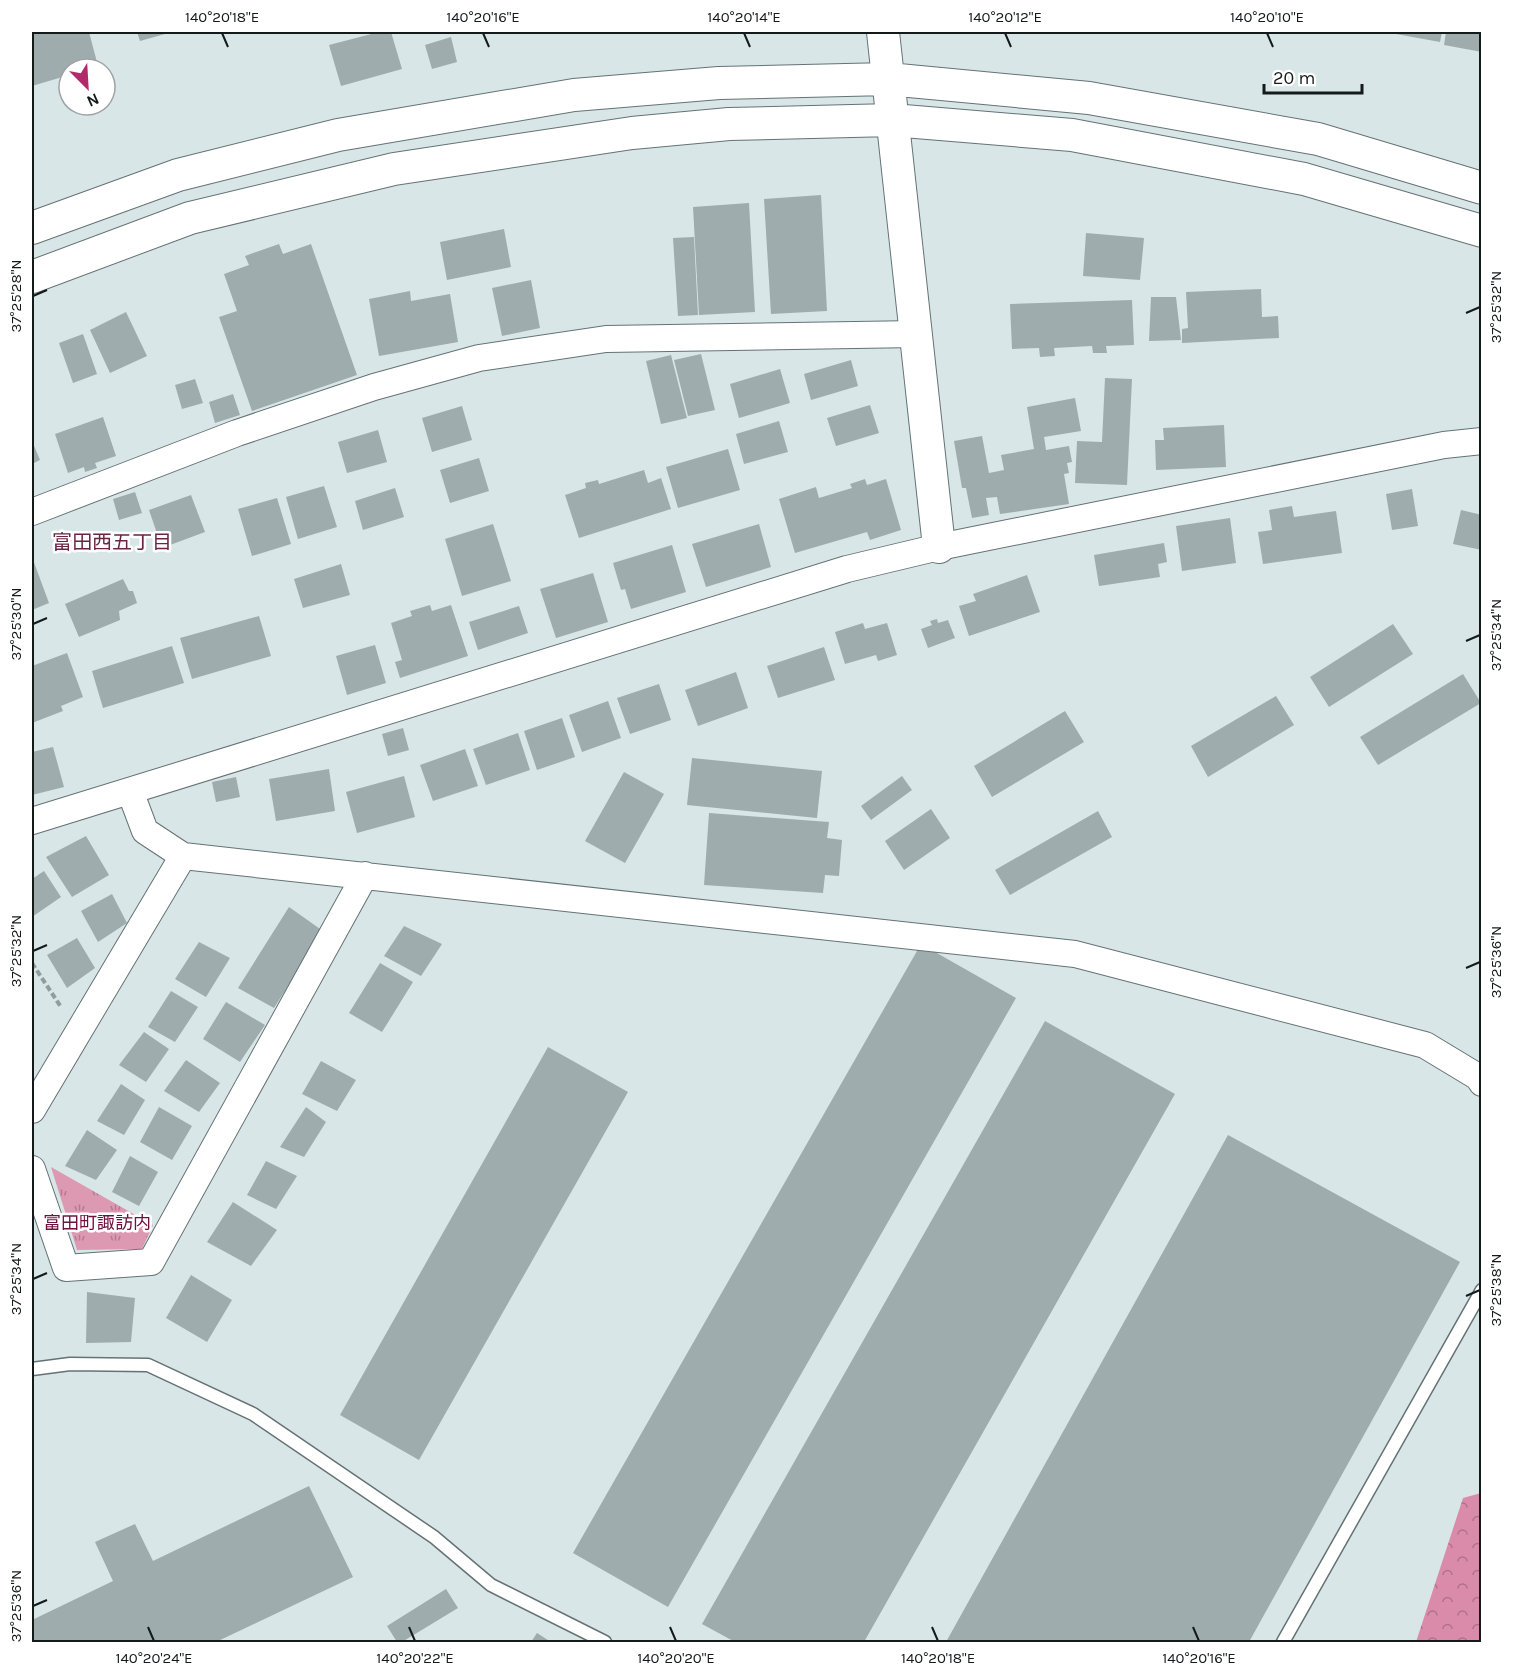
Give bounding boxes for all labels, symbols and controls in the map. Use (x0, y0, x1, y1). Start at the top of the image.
text: 140°20'18"E (185, 8, 259, 26)
text: 140°20'16"E (446, 8, 520, 26)
text: 140°20'14"E (707, 8, 781, 26)
text: 140°20'12"E (968, 8, 1042, 26)
text: 140°20'10"E (1230, 8, 1304, 26)
north arrow (57, 57, 117, 117)
scale bar (1264, 57, 1362, 95)
text: 20 m (1273, 67, 1315, 89)
text: N (84, 89, 102, 111)
text: 37°25'28"N (7, 260, 25, 332)
text: 37°25'32"N (1487, 271, 1505, 343)
district label: 富田西五丁目 (52, 531, 172, 554)
text: 37°25'30"N (7, 588, 25, 660)
text: 37°25'34"N (1487, 599, 1505, 671)
text: 37°25'32"N (7, 915, 25, 987)
text: 37°25'36"N (1487, 926, 1505, 998)
park label: 富田町諏訪内 (43, 1212, 151, 1234)
text: 37°25'34"N (7, 1243, 25, 1315)
text: 37°25'38"N (1487, 1253, 1505, 1327)
text: 37°25'36"N (7, 1570, 25, 1642)
text: 140°20'24"E (115, 1649, 193, 1667)
text: 140°20'22"E (376, 1649, 454, 1667)
text: 140°20'20"E (637, 1649, 715, 1667)
text: 140°20'18"E (901, 1649, 975, 1667)
text: 140°20'16"E (1162, 1649, 1236, 1667)

